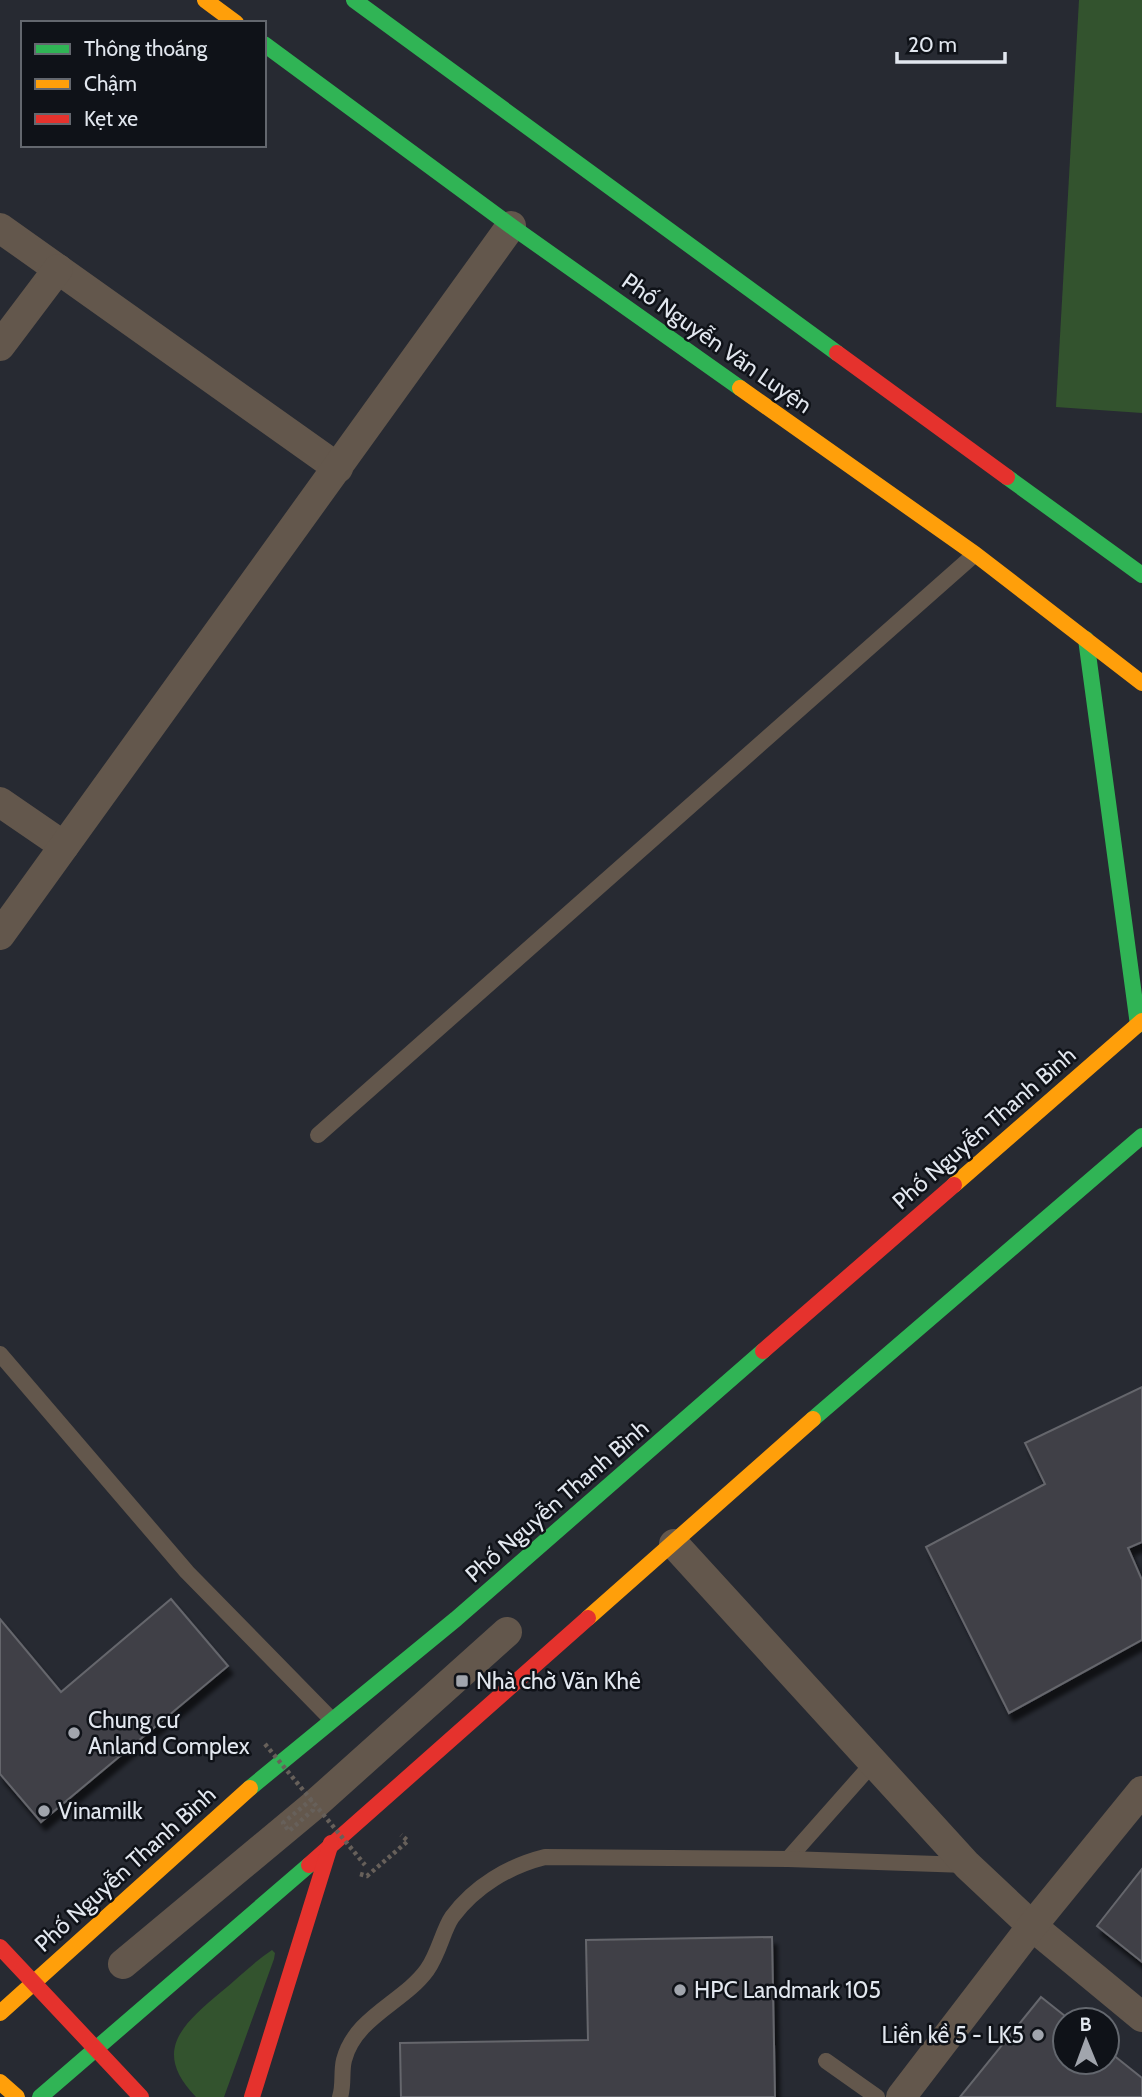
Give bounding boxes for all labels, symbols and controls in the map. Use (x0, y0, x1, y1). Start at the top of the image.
legend (21, 21, 266, 147)
scale bar (897, 21, 1006, 65)
text: 20 m (908, 32, 957, 57)
text: Thông thoáng (84, 36, 208, 61)
text: Chậm (84, 71, 137, 96)
text: Kẹt xe (84, 106, 138, 131)
street label: Phố Nguyễn Văn Luyện (617, 267, 817, 419)
street label: Phố Nguyễn Thanh Bình (887, 1041, 1081, 1215)
street label: Phố Nguyễn Thanh Bình (460, 1414, 654, 1588)
place label: Nhà chờ Văn Khê (476, 1667, 641, 1695)
marker: Nhà chờ Văn Khê (454, 1673, 470, 1689)
place label: Chung cư Anland Complex (88, 1706, 250, 1760)
marker: Chung cư Anland Complex (66, 1725, 82, 1741)
street label: Phố Nguyễn Thanh Bình (29, 1780, 221, 1958)
place label: Vinamilk (58, 1797, 143, 1825)
marker: Vinamilk (36, 1803, 52, 1819)
place label: HPC Landmark 105 (694, 1976, 881, 2004)
marker: HPC Landmark 105 (672, 1982, 688, 1998)
north arrow (1051, 2006, 1121, 2076)
text: B (1080, 2013, 1092, 2036)
place label: Liền kề 5 - LK5 (882, 2021, 1024, 2049)
marker: Liền kề 5 - LK5 (1030, 2027, 1046, 2043)

